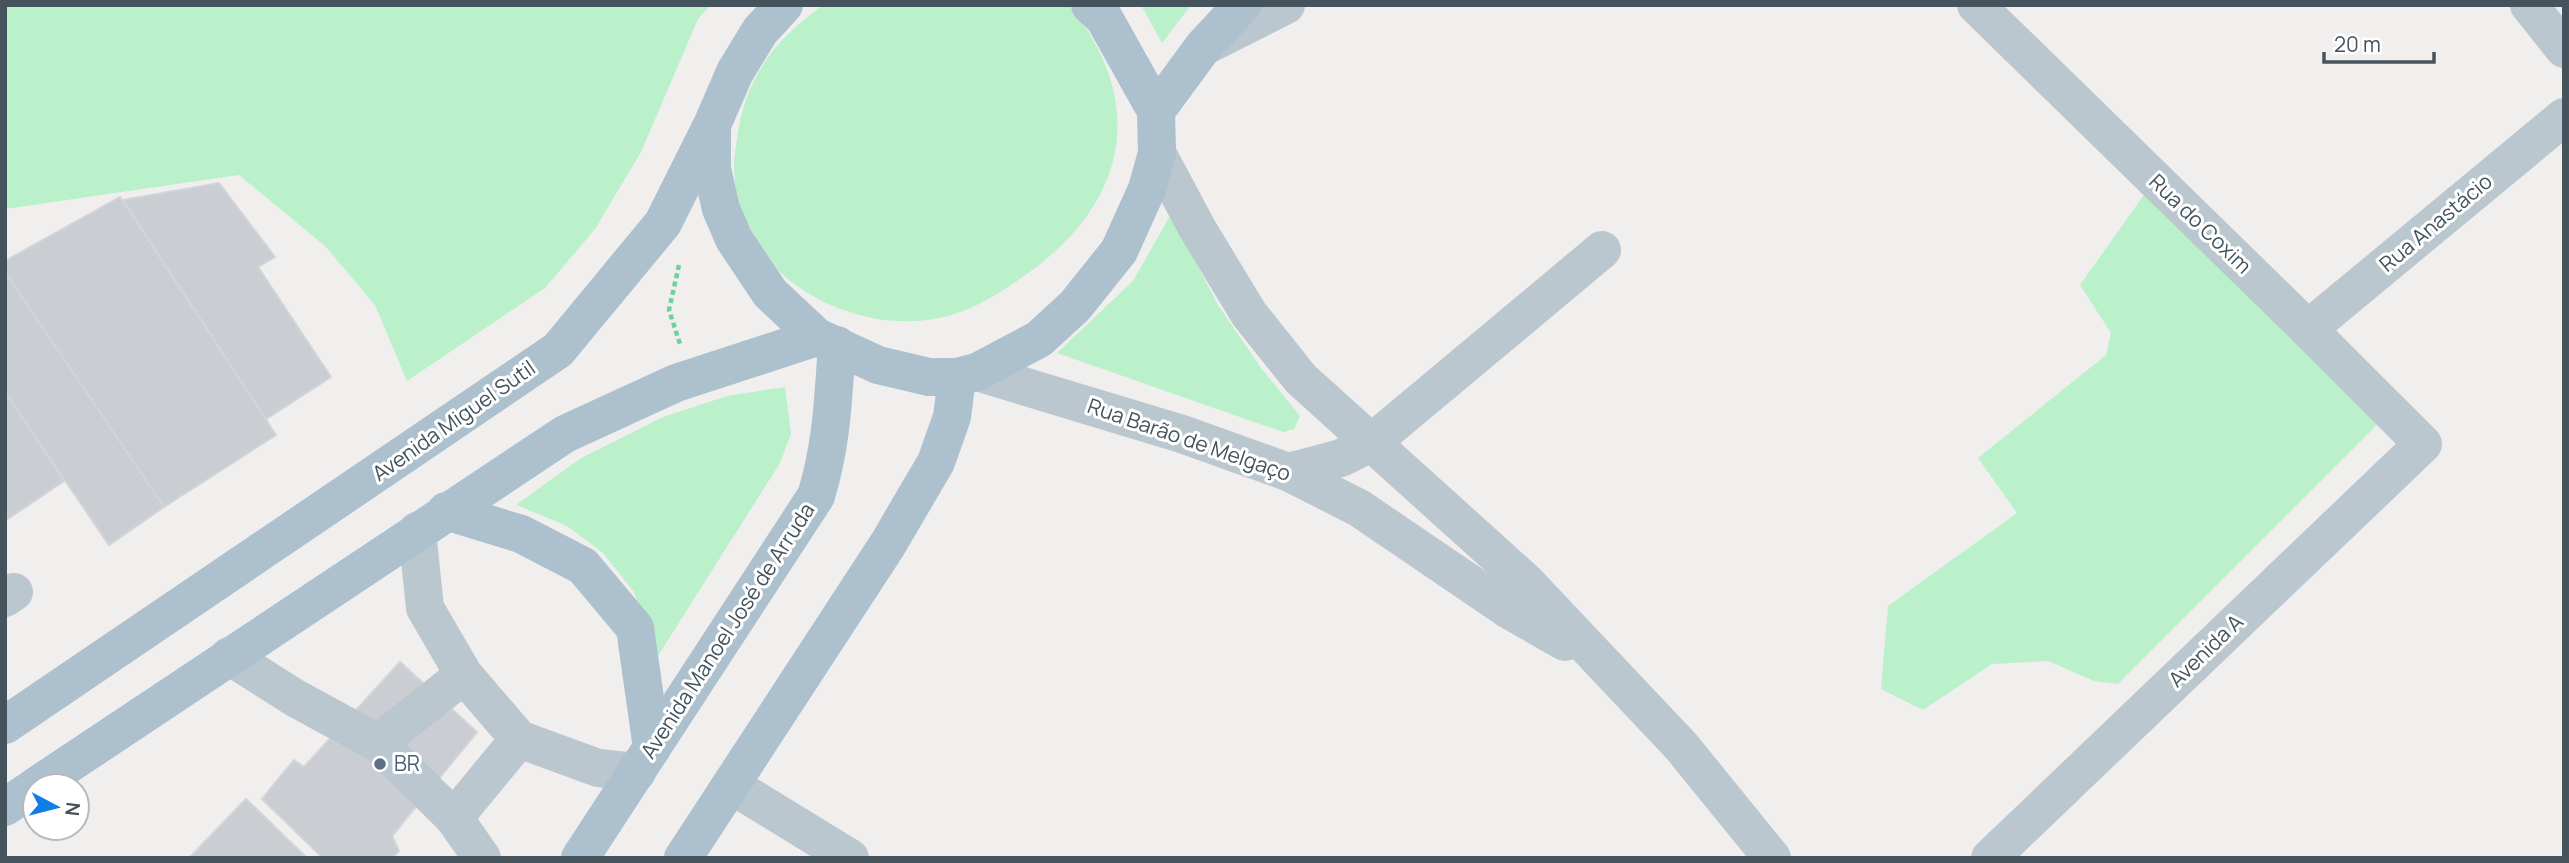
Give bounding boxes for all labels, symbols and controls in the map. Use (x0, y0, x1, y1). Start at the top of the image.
scale bar (2324, 21, 2434, 65)
text: 20 m (2334, 30, 2381, 58)
street label: Rua do Coxim (2144, 167, 2258, 279)
street label: Rua Anastácio (2373, 167, 2498, 278)
street label: Avenida Miguel Sutil (366, 353, 540, 487)
street label: Rua Barão de Melgaço (1084, 391, 1295, 487)
street label: Avenida Manoel José de Arruda (634, 497, 820, 764)
street label: Avenida A (2162, 608, 2249, 693)
place label: BR (394, 749, 420, 777)
marker: BR (372, 756, 388, 772)
north arrow (21, 772, 91, 842)
text: N (59, 801, 87, 817)

